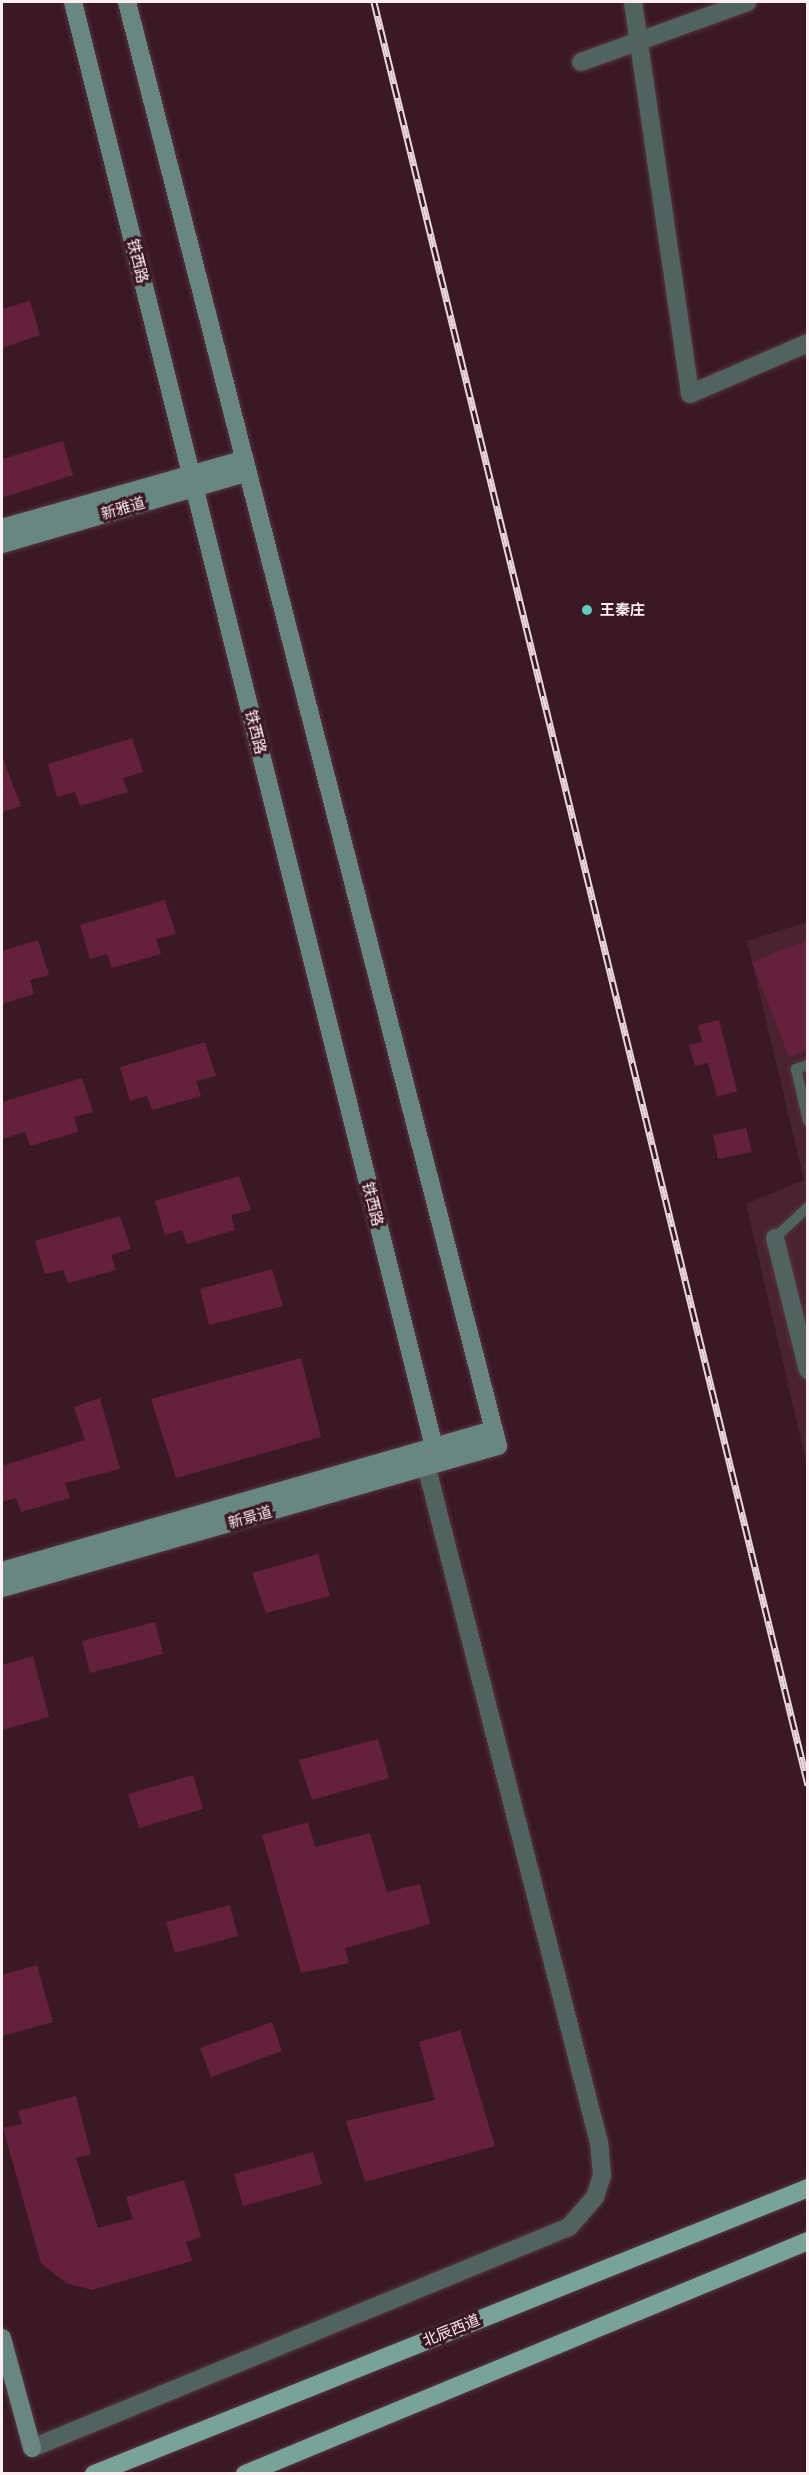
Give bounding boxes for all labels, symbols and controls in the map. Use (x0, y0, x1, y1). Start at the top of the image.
street label: 铁西路 (124, 237, 152, 285)
street label: 新雅道 (99, 493, 147, 523)
marker: 王秦庄 (578, 601, 596, 619)
place label: 王秦庄 (600, 601, 645, 619)
street label: 铁西路 (242, 708, 270, 756)
street label: 铁西路 (359, 1180, 387, 1228)
street label: 新景道 (226, 1502, 274, 1532)
street label: 北辰西道 (420, 2310, 482, 2350)

